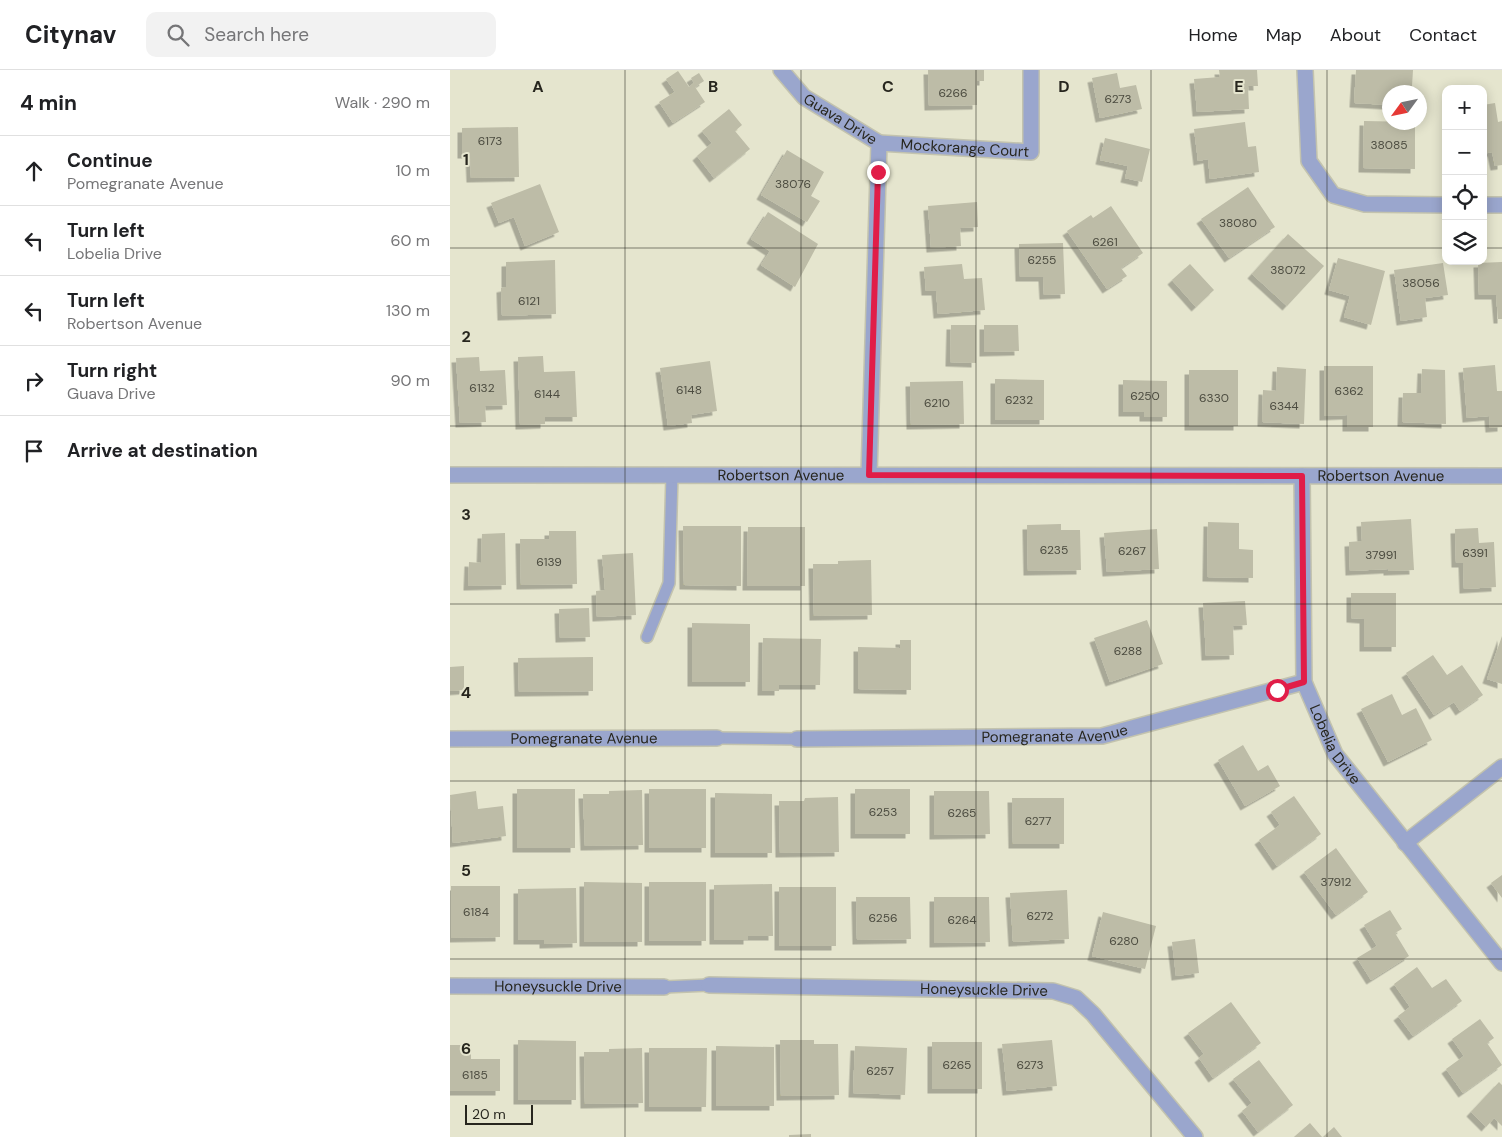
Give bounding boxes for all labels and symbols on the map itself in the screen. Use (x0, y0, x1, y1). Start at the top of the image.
text: A (532, 76, 544, 97)
text: B (708, 76, 718, 97)
text: C (882, 76, 894, 97)
text: D (1058, 76, 1070, 97)
text: E (1234, 76, 1244, 97)
house number: 6266 (938, 85, 968, 101)
north arrow (1382, 85, 1427, 130)
street label: Guava Drive (800, 89, 881, 149)
house number: 6273 (1104, 91, 1132, 107)
house number: 6173 (478, 133, 502, 149)
street label: Mockorange Court (900, 134, 1030, 162)
house number: 38085 (1370, 137, 1408, 153)
text: 1 (463, 149, 469, 170)
route end (867, 161, 890, 184)
house number: 38076 (775, 176, 811, 192)
house number: 38080 (1219, 215, 1257, 231)
house number: 6261 (1092, 234, 1118, 250)
house number: 6255 (1028, 252, 1056, 268)
house number: 38072 (1270, 262, 1306, 278)
house number: 38056 (1402, 275, 1440, 291)
house number: 6121 (518, 293, 540, 309)
text: 2 (461, 326, 471, 347)
house number: 6132 (469, 380, 495, 396)
house number: 6148 (676, 382, 702, 398)
house number: 6362 (1335, 383, 1363, 399)
house number: 6144 (534, 386, 560, 402)
house number: 6250 (1130, 388, 1160, 404)
house number: 6330 (1199, 390, 1229, 406)
house number: 6232 (1005, 392, 1033, 408)
house number: 6210 (924, 395, 950, 411)
house number: 6344 (1269, 398, 1299, 414)
street label: Robertson Avenue (718, 465, 844, 485)
street label: Robertson Avenue (1318, 466, 1444, 486)
text: 3 (461, 504, 471, 525)
house number: 6235 (1040, 542, 1068, 558)
house number: 6267 (1118, 543, 1146, 559)
house number: 6391 (1462, 545, 1488, 561)
house number: 37991 (1365, 547, 1397, 563)
house number: 6139 (536, 554, 562, 570)
house number: 6288 (1114, 643, 1142, 659)
route start (1266, 679, 1289, 702)
text: 4 (461, 682, 471, 703)
street label: Lobelia Drive (1305, 701, 1365, 788)
street label: Pomegranate Avenue (981, 720, 1130, 747)
street label: Pomegranate Avenue (510, 728, 658, 749)
house number: 6253 (869, 804, 897, 820)
house number: 6265 (948, 805, 976, 821)
house number: 6277 (1025, 813, 1051, 829)
text: 5 (461, 860, 471, 881)
house number: 37912 (1321, 874, 1352, 890)
house number: 6184 (463, 904, 489, 920)
house number: 6272 (1027, 908, 1054, 924)
house number: 6256 (869, 910, 898, 926)
house number: 6264 (948, 912, 976, 928)
house number: 6280 (1109, 933, 1139, 949)
street label: Honeysuckle Drive (494, 976, 622, 997)
street label: Honeysuckle Drive (920, 979, 1048, 1001)
text: 6 (461, 1038, 471, 1059)
house number: 6265 (943, 1057, 971, 1073)
house number: 6273 (1016, 1057, 1044, 1073)
house number: 6257 (866, 1063, 894, 1079)
house number: 6185 (462, 1067, 488, 1083)
scale bar (465, 1102, 532, 1125)

